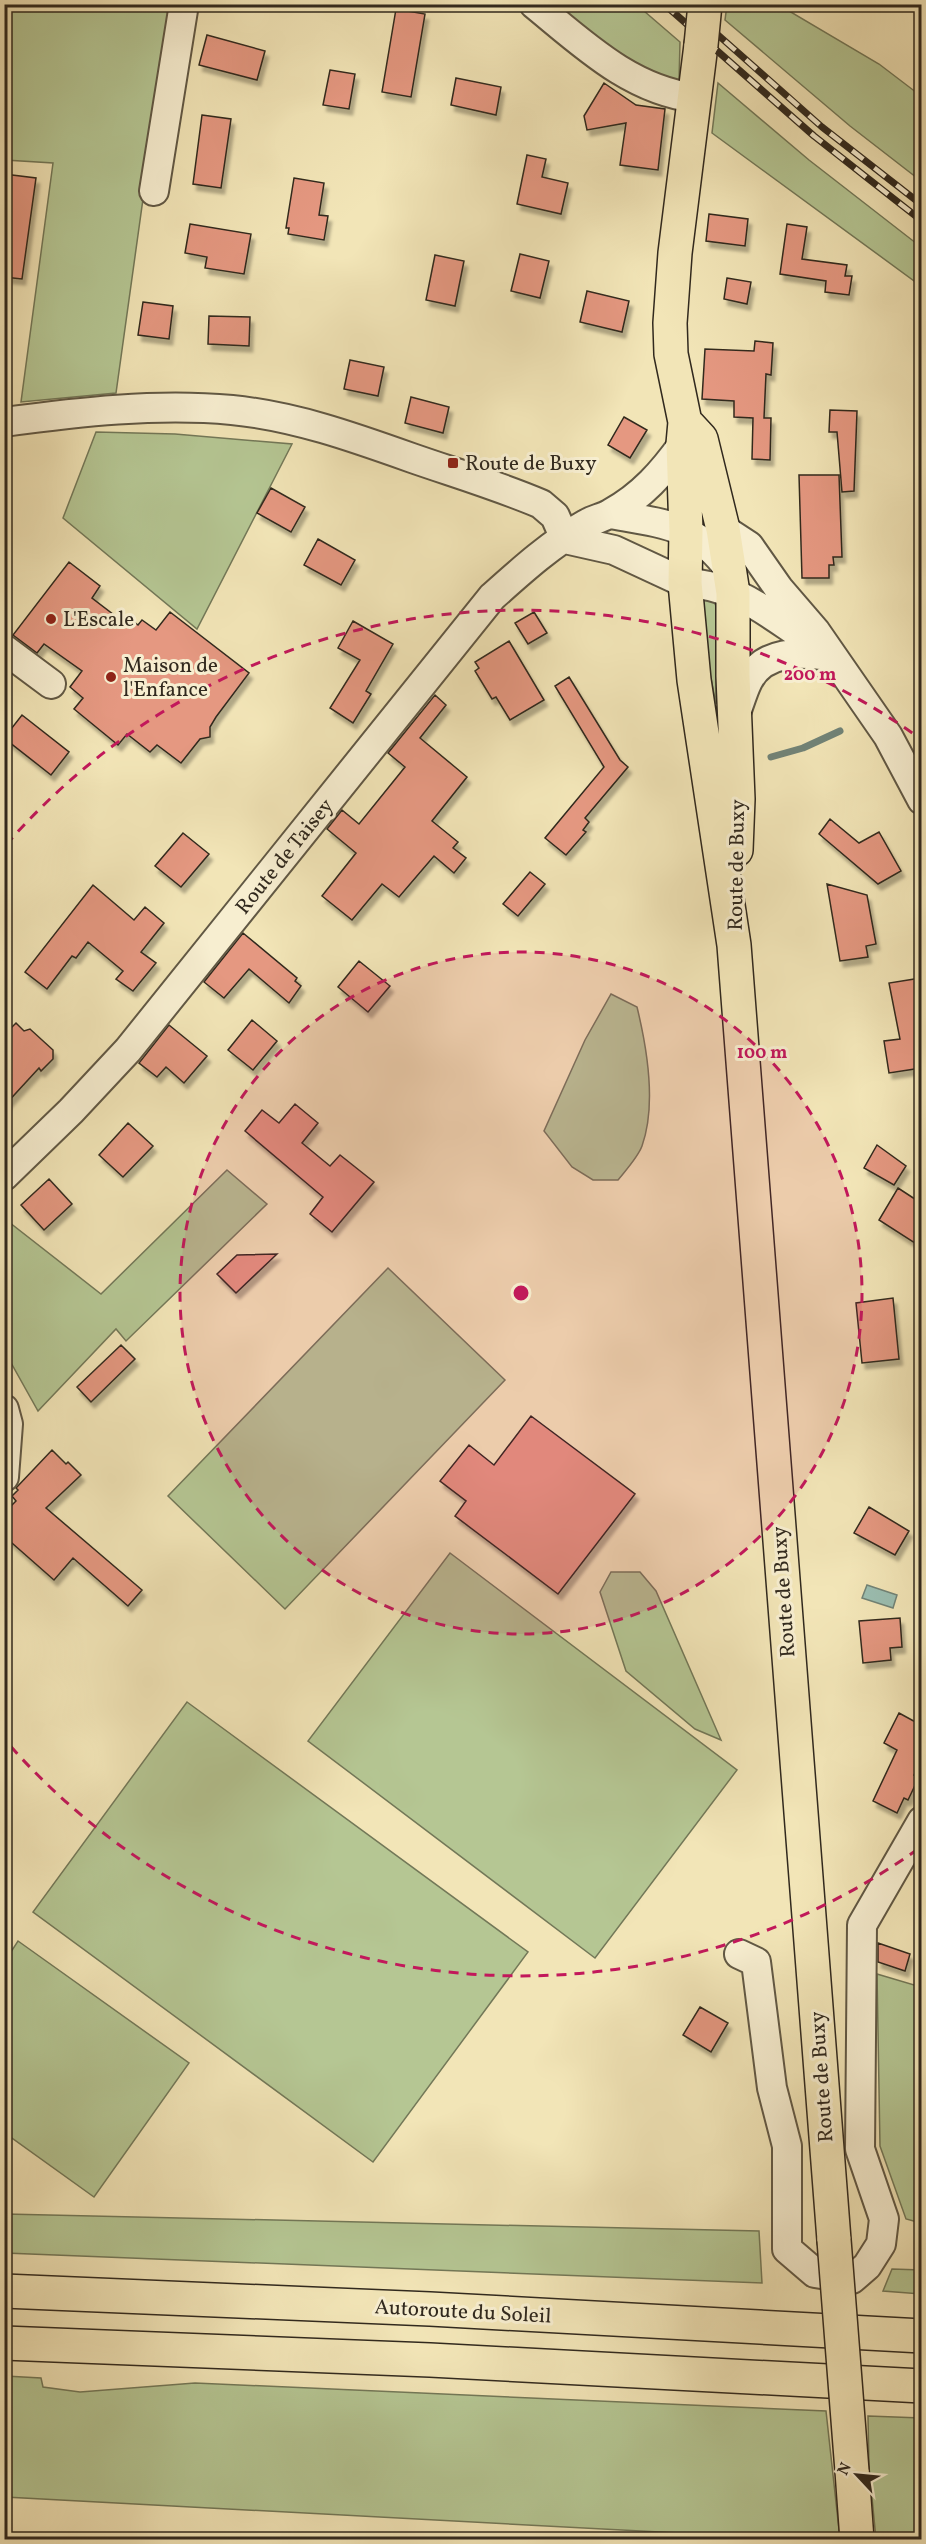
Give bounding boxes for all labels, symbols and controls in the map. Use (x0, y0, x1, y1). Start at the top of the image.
place label: Route de Buxy (465, 450, 597, 479)
marker: Route de Buxy (446, 456, 460, 470)
place label: L'Escale (63, 606, 134, 635)
marker: L'Escale (44, 612, 58, 626)
place label: Maison de l'Enfance (123, 652, 218, 705)
text: 200 m (784, 663, 836, 688)
marker: Maison de l'Enfance (104, 670, 118, 684)
street label: Route de Taisey (229, 792, 341, 921)
street label: Route de Buxy (722, 798, 753, 931)
text: 100 m (737, 1041, 787, 1066)
centre of rings (511, 1283, 531, 1303)
street label: Route de Buxy (765, 1525, 804, 1659)
street label: Route de Buxy (803, 2010, 842, 2144)
street label: Autoroute du Soleil (374, 2293, 552, 2332)
north arrow (827, 2445, 887, 2505)
text: N (833, 2459, 858, 2479)

